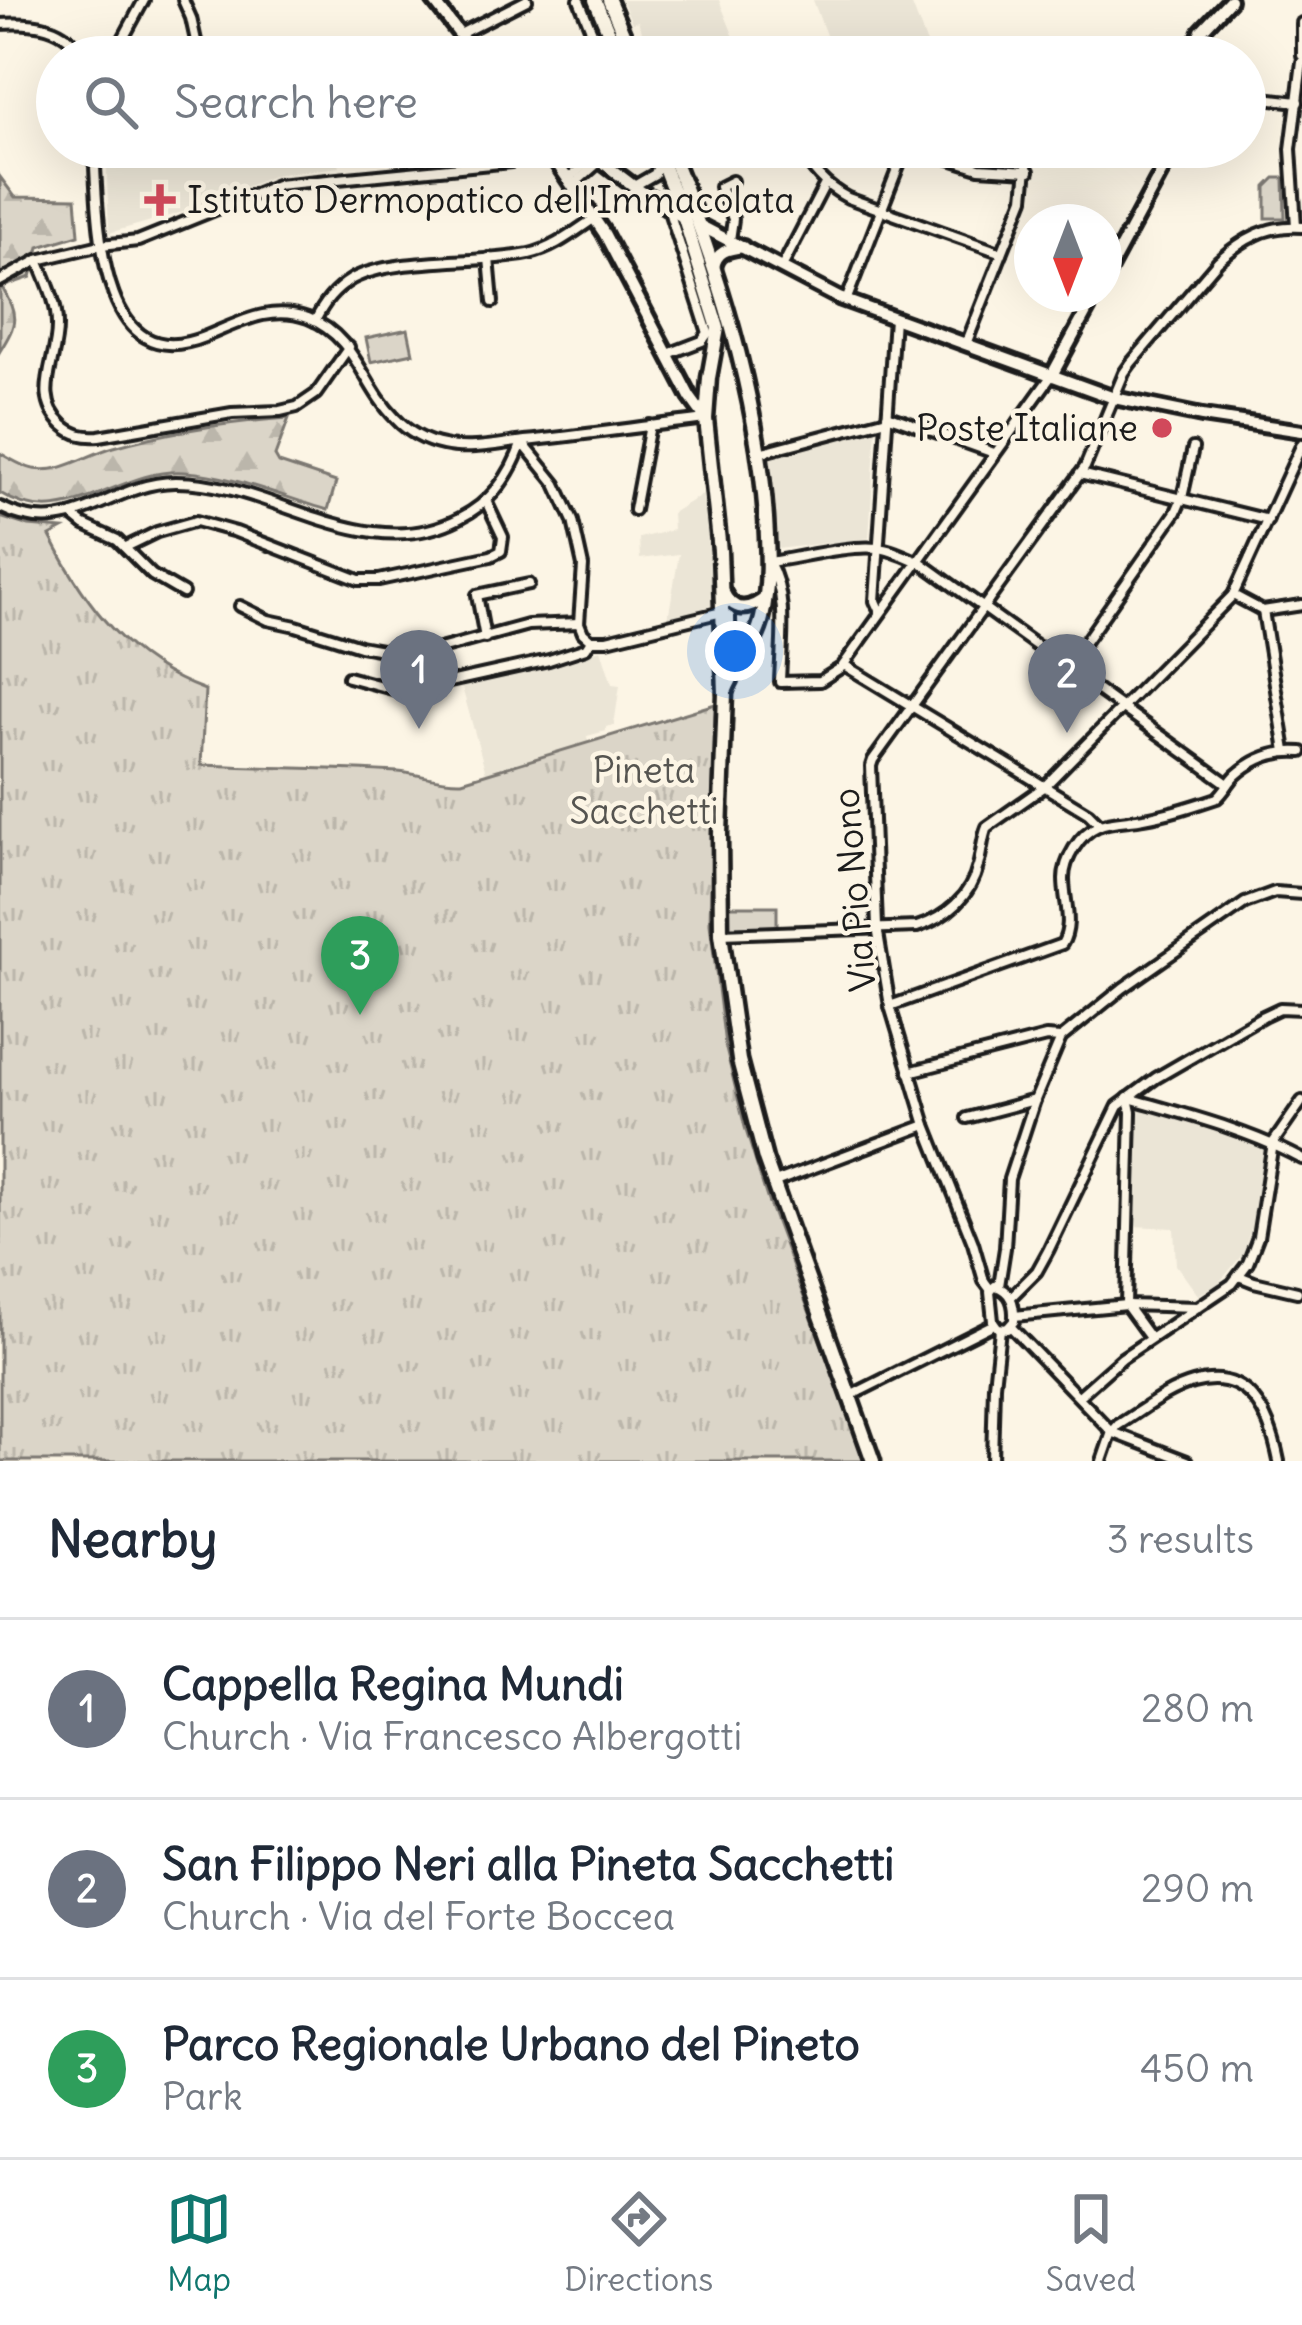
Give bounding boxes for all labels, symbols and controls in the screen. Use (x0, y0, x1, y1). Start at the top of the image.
search box (36, 36, 1266, 168)
icon: search (78, 69, 144, 135)
text: Search here (174, 74, 418, 130)
place label: Istituto Dermopatico dell'Immacolata (187, 178, 795, 223)
marker: Istituto Dermopatico dell'Immacolata (144, 184, 176, 216)
north arrow (1014, 204, 1122, 312)
place label: Poste Italiane (916, 406, 1138, 451)
marker: Poste Italiane (1149, 415, 1175, 441)
your location (705, 621, 765, 681)
pin: 1 (380, 630, 458, 729)
pin: 2 (1028, 634, 1106, 733)
park label: Pineta Sacchetti (569, 748, 719, 834)
street label: Via Pio Nono (823, 786, 886, 994)
pin: 3 (321, 916, 399, 1015)
text: Nearby (48, 1507, 217, 1571)
text: 3 results (1107, 1515, 1254, 1564)
text: Cappella Regina Mundi (162, 1656, 624, 1712)
text: 1 (79, 1684, 95, 1733)
text: 280 m (1141, 1684, 1254, 1733)
text: Church · Via Francesco Albergotti (162, 1712, 742, 1761)
text: San Filippo Neri alla Pineta Sacchetti (162, 1836, 894, 1892)
text: 2 (76, 1864, 98, 1913)
text: 290 m (1141, 1864, 1254, 1913)
text: Church · Via del Forte Boccea (162, 1892, 675, 1941)
text: Parco Regionale Urbano del Pineto (162, 2016, 860, 2072)
text: 3 (76, 2044, 98, 2093)
text: 450 m (1140, 2044, 1254, 2093)
text: Park (162, 2072, 243, 2121)
tab: Map (166, 2186, 232, 2300)
tab: Directions (564, 2186, 713, 2300)
tab: Saved (1046, 2186, 1136, 2300)

